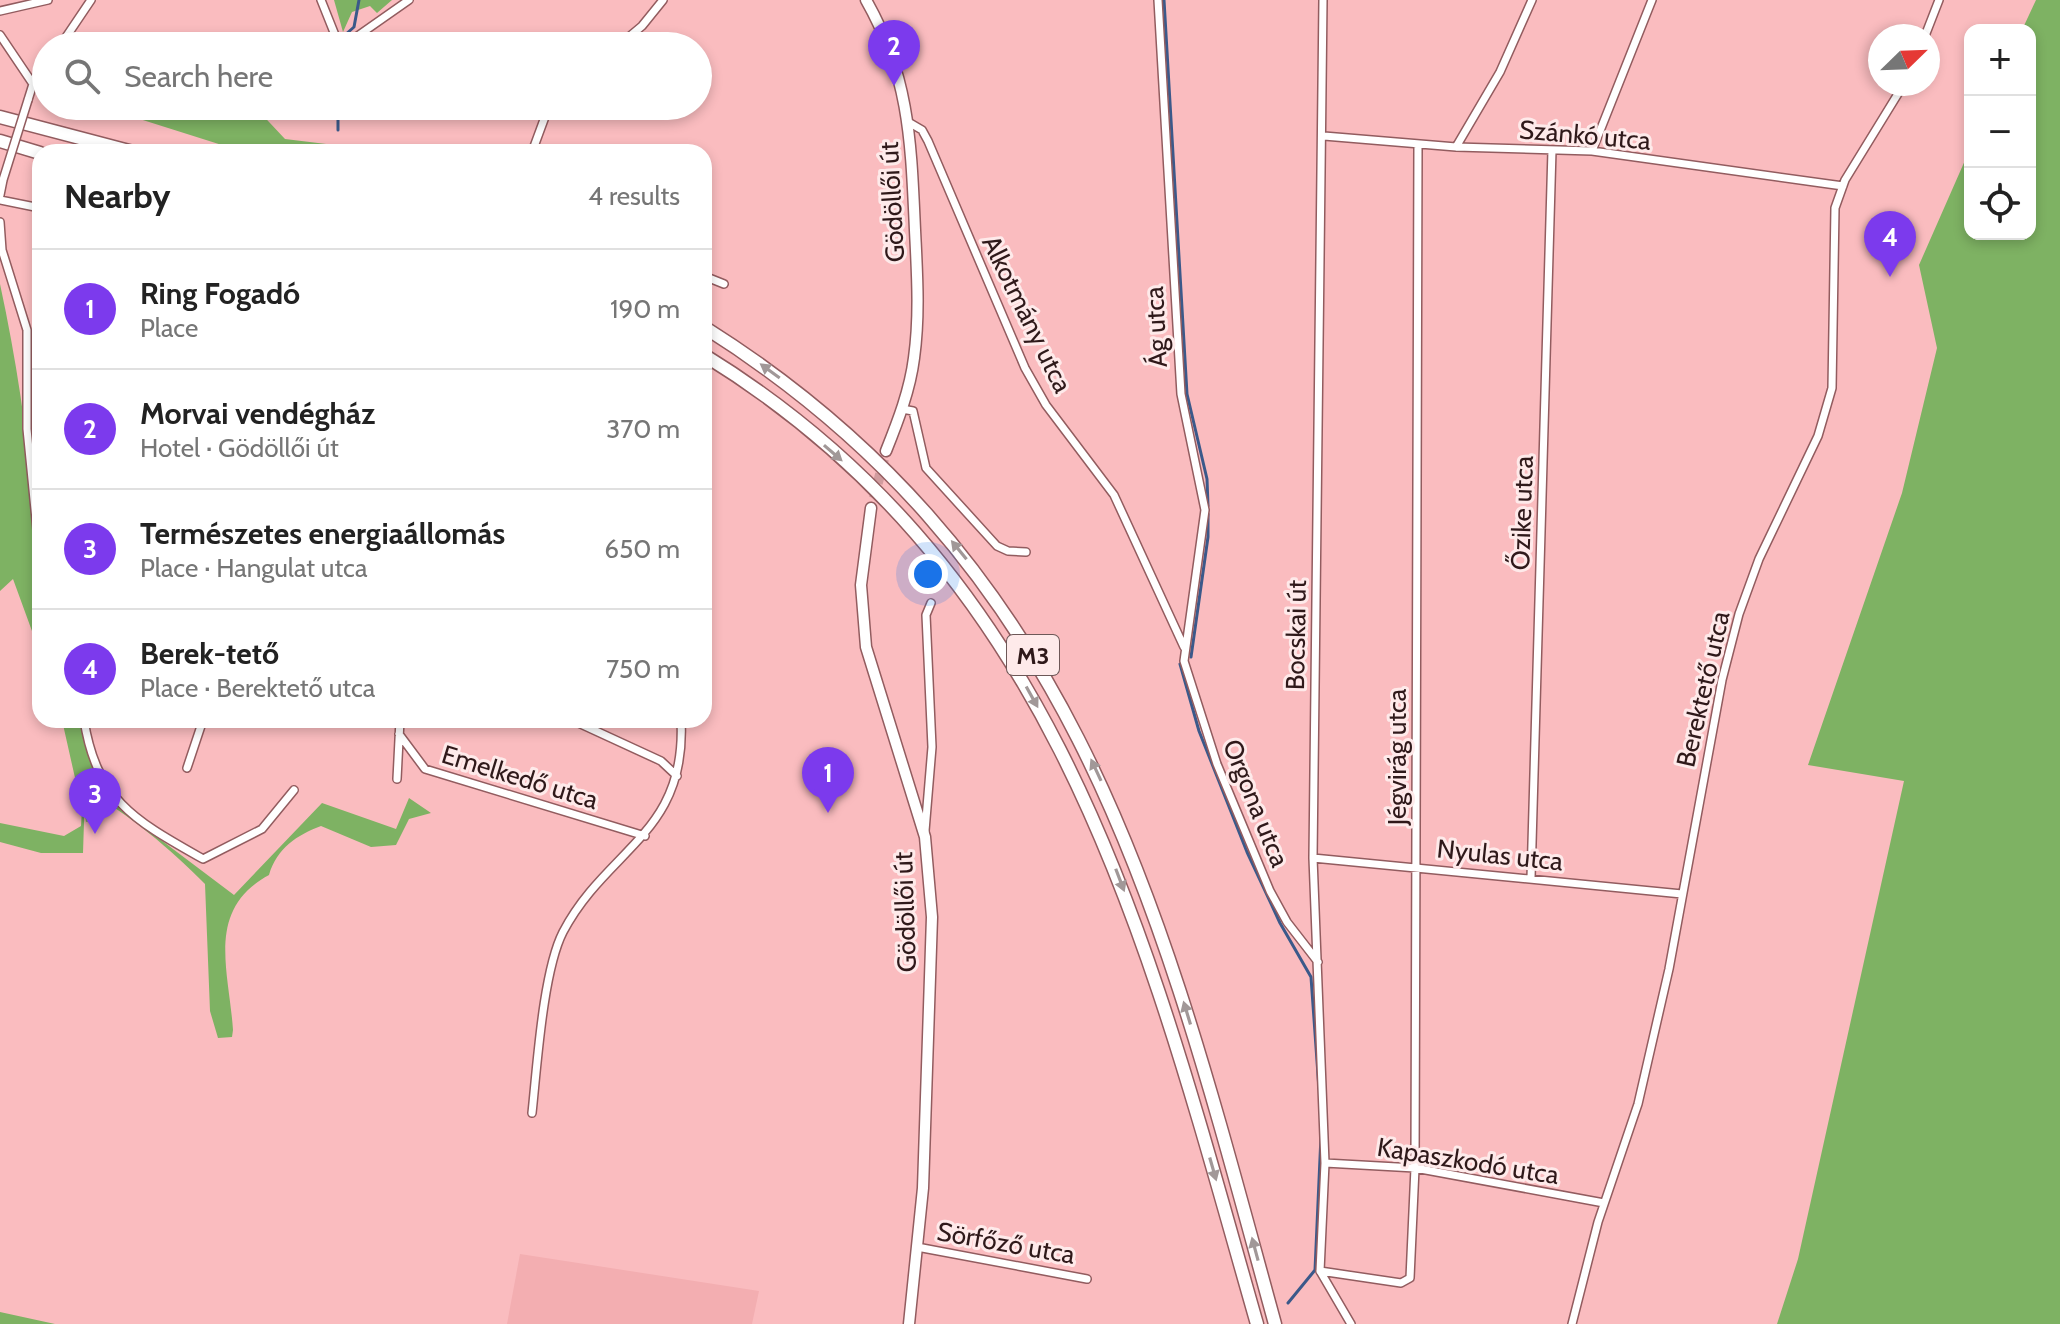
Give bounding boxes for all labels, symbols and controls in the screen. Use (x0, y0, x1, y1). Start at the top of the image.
pin: 2 (868, 20, 920, 86)
north arrow (1868, 24, 1940, 96)
map controls (1964, 24, 2036, 240)
button: + (1964, 24, 2036, 96)
search box (32, 32, 712, 120)
icon: search (60, 54, 104, 98)
text: Search here (124, 58, 273, 95)
button: − (1964, 96, 2036, 168)
street label: Szánkó utca (1518, 113, 1653, 157)
street label: Gödöllői út (873, 141, 911, 263)
button: locate (1964, 168, 2036, 240)
text: Nearby (64, 175, 171, 217)
text: 4 results (588, 180, 680, 212)
pin: 4 (1864, 211, 1916, 277)
street label: Alkotmány utca (975, 230, 1079, 398)
text: Ring Fogadó (140, 275, 300, 312)
street label: Ág utca (1138, 285, 1174, 368)
text: 1 (85, 293, 95, 325)
text: 190 m (610, 293, 680, 325)
text: Place (140, 312, 198, 344)
one-way arrow (760, 364, 781, 380)
text: Morvai vendégház (140, 395, 375, 432)
text: 2 (83, 413, 97, 445)
text: 370 m (606, 413, 680, 445)
text: Hotel · Gödöllői út (140, 432, 339, 464)
one-way arrow (823, 444, 843, 461)
street label: Őzike utca (1504, 455, 1540, 571)
text: Természetes energiaállomás (140, 515, 505, 552)
text: 3 (83, 533, 97, 565)
text: 650 m (604, 533, 680, 565)
one-way arrow (951, 540, 967, 560)
text: Place · Hangulat utca (140, 552, 367, 584)
your location (908, 554, 948, 594)
street label: Bocskai út (1279, 579, 1313, 690)
street label: Berektető utca (1670, 607, 1737, 770)
text: Berek-tető (140, 635, 279, 672)
road number: M3 (1007, 635, 1059, 675)
text: 4 (82, 653, 98, 685)
text: 750 m (606, 653, 680, 685)
text: Place · Berektető utca (140, 672, 375, 704)
one-way arrow (1025, 686, 1039, 708)
street label: Jégvirág utca (1381, 688, 1413, 826)
street label: Orgona utca (1216, 735, 1296, 872)
street label: Emelkedő utca (438, 738, 603, 816)
pin: 1 (802, 747, 854, 813)
one-way arrow (1089, 758, 1102, 781)
pin: 3 (69, 768, 121, 834)
street label: Nyulas utca (1435, 832, 1565, 878)
street label: Gödöllői út (887, 851, 923, 973)
one-way arrow (1114, 868, 1127, 892)
one-way arrow (1180, 1001, 1193, 1025)
street label: Kapaszkodó utca (1375, 1131, 1562, 1191)
one-way arrow (1207, 1157, 1220, 1181)
street label: Sörfőző utca (934, 1215, 1078, 1271)
one-way arrow (1248, 1236, 1260, 1261)

